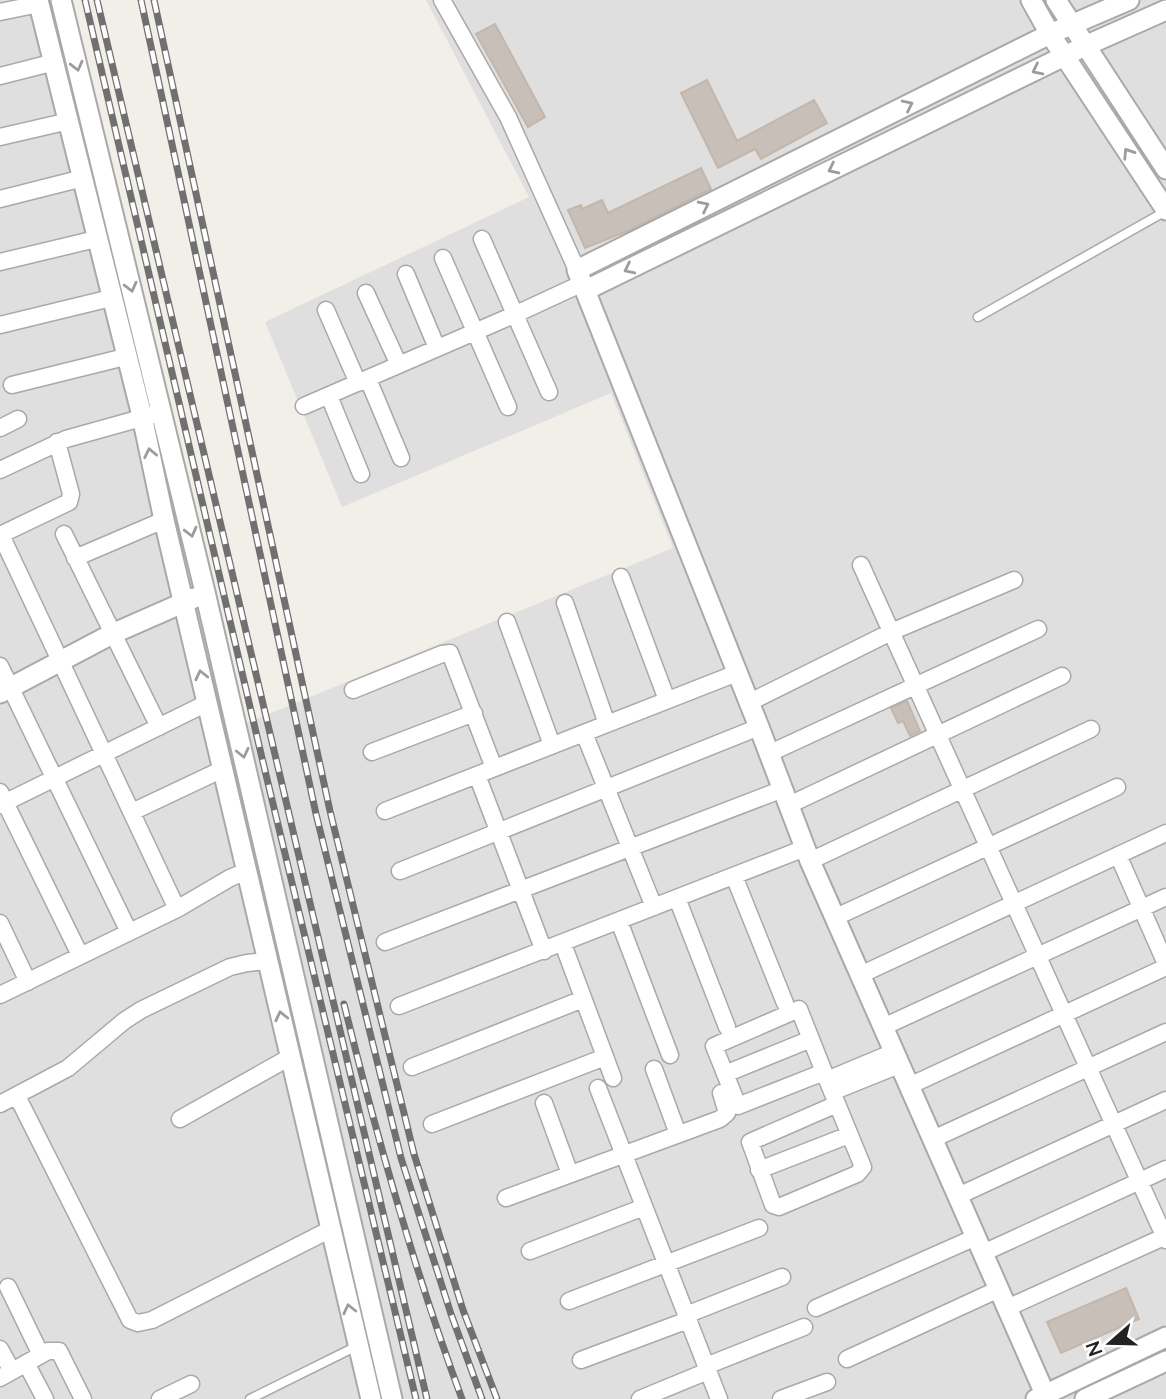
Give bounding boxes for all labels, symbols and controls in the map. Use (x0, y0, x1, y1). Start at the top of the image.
one-way arrow (69, 60, 83, 72)
one-way arrow (1032, 61, 1044, 75)
one-way arrow (901, 100, 913, 114)
one-way arrow (1124, 148, 1137, 161)
one-way arrow (828, 161, 840, 175)
one-way arrow (697, 201, 709, 215)
one-way arrow (624, 261, 636, 275)
one-way arrow (123, 281, 137, 293)
one-way arrow (143, 447, 158, 459)
one-way arrow (183, 526, 197, 538)
one-way arrow (194, 669, 209, 681)
one-way arrow (235, 747, 249, 759)
one-way arrow (274, 1010, 289, 1022)
one-way arrow (343, 1303, 358, 1315)
north arrow (1075, 1308, 1145, 1378)
text: N (1080, 1338, 1107, 1360)

